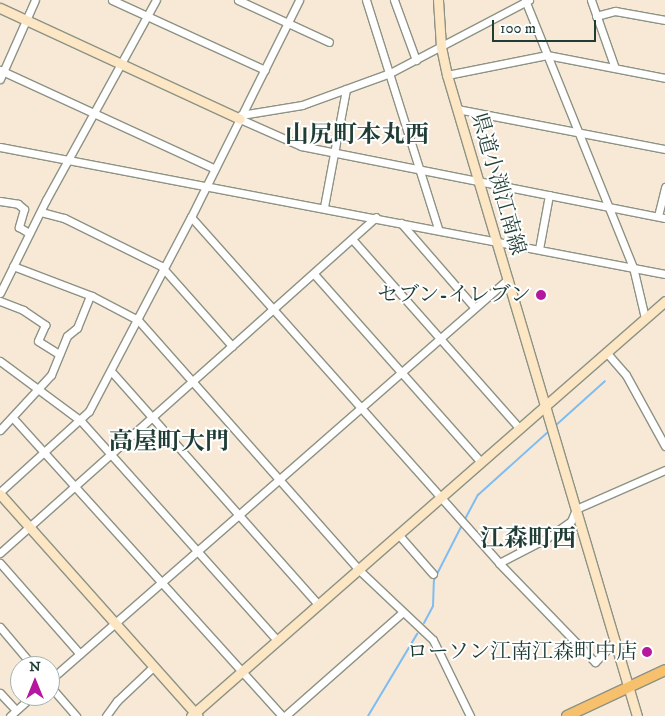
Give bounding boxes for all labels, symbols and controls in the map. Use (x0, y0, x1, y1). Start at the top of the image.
scale bar (495, 10, 599, 42)
text: 100 m (500, 19, 536, 38)
street label: 県道小渕江南線 (466, 110, 530, 258)
district label: 山尻町本丸西 (285, 122, 429, 150)
place label: セブン-イレブン (375, 282, 531, 308)
marker: セブン-イレブン (535, 289, 547, 301)
district label: 高屋町大門 (109, 429, 229, 457)
district label: 江森町西 (480, 526, 576, 554)
place label: ローソン江南江森町中店 (406, 639, 637, 665)
marker: ローソン江南江森町中店 (641, 646, 653, 658)
north arrow (10, 656, 60, 706)
text: N (29, 658, 41, 676)

